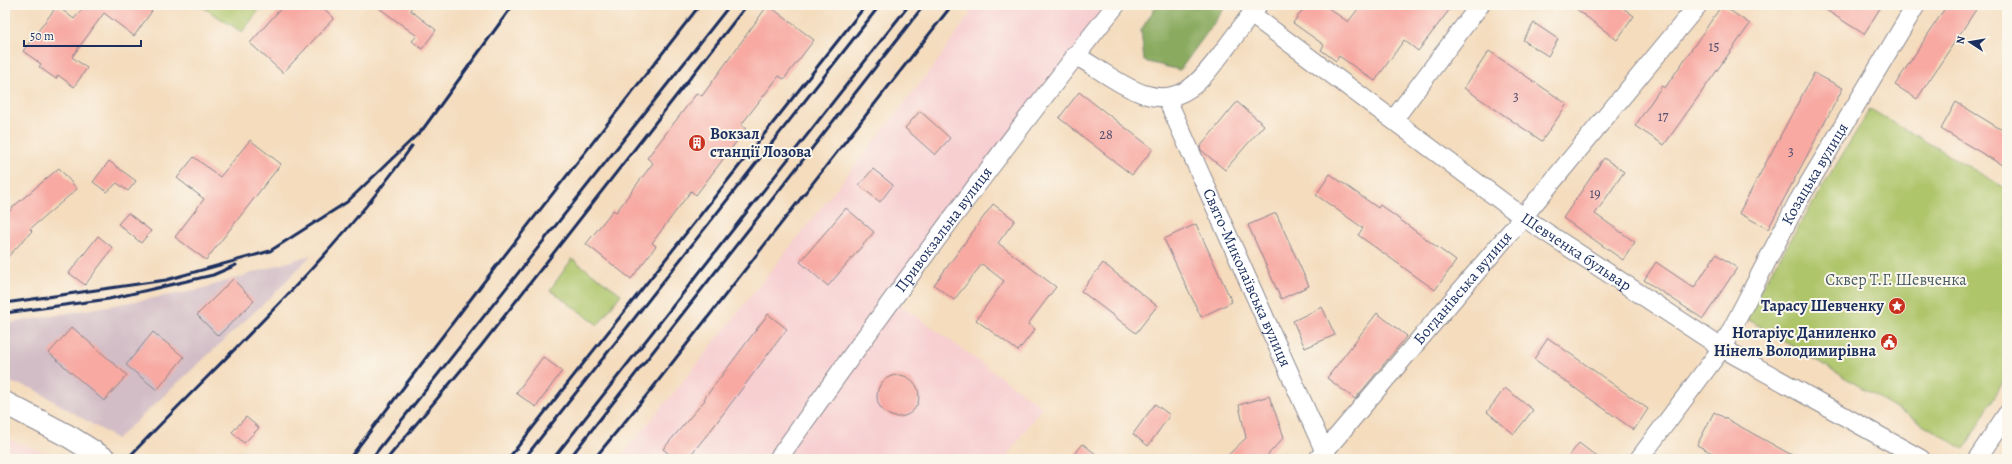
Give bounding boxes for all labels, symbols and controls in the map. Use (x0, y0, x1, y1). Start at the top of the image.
scale bar (24, 22, 141, 48)
north arrow (1950, 22, 1990, 62)
text: 50 m (30, 28, 54, 44)
text: N (1953, 35, 1969, 46)
house number: 15 (1709, 37, 1719, 56)
house number: 3 (1513, 87, 1519, 106)
house number: 17 (1658, 107, 1668, 126)
street label: Козацька вулиця (1776, 118, 1854, 229)
place label: Вокзал станції Лозова (710, 123, 812, 163)
house number: 28 (1099, 125, 1113, 144)
building icon: Вокзал станції Лозова (687, 133, 707, 153)
house number: 3 (1788, 142, 1794, 161)
street label: Привокзальна вулиця (890, 162, 998, 297)
house number: 19 (1589, 184, 1601, 203)
street label: Свято-Миколаївська вулиця (1197, 185, 1297, 371)
street label: Шевченка бульвар (1517, 208, 1636, 296)
street label: Богданівська вулиця (1408, 226, 1517, 350)
park label: Сквер Т.Г. Шевченка (1825, 269, 1967, 291)
place label: Тарасу Шевченку (1761, 295, 1884, 317)
place icon: Тарасу Шевченку (1887, 296, 1907, 316)
place label: Нотаріус Даниленко Нінель Володимирівна (1714, 322, 1876, 362)
public building icon: Нотаріус Даниленко Нінель Володимирівна (1879, 332, 1899, 352)

